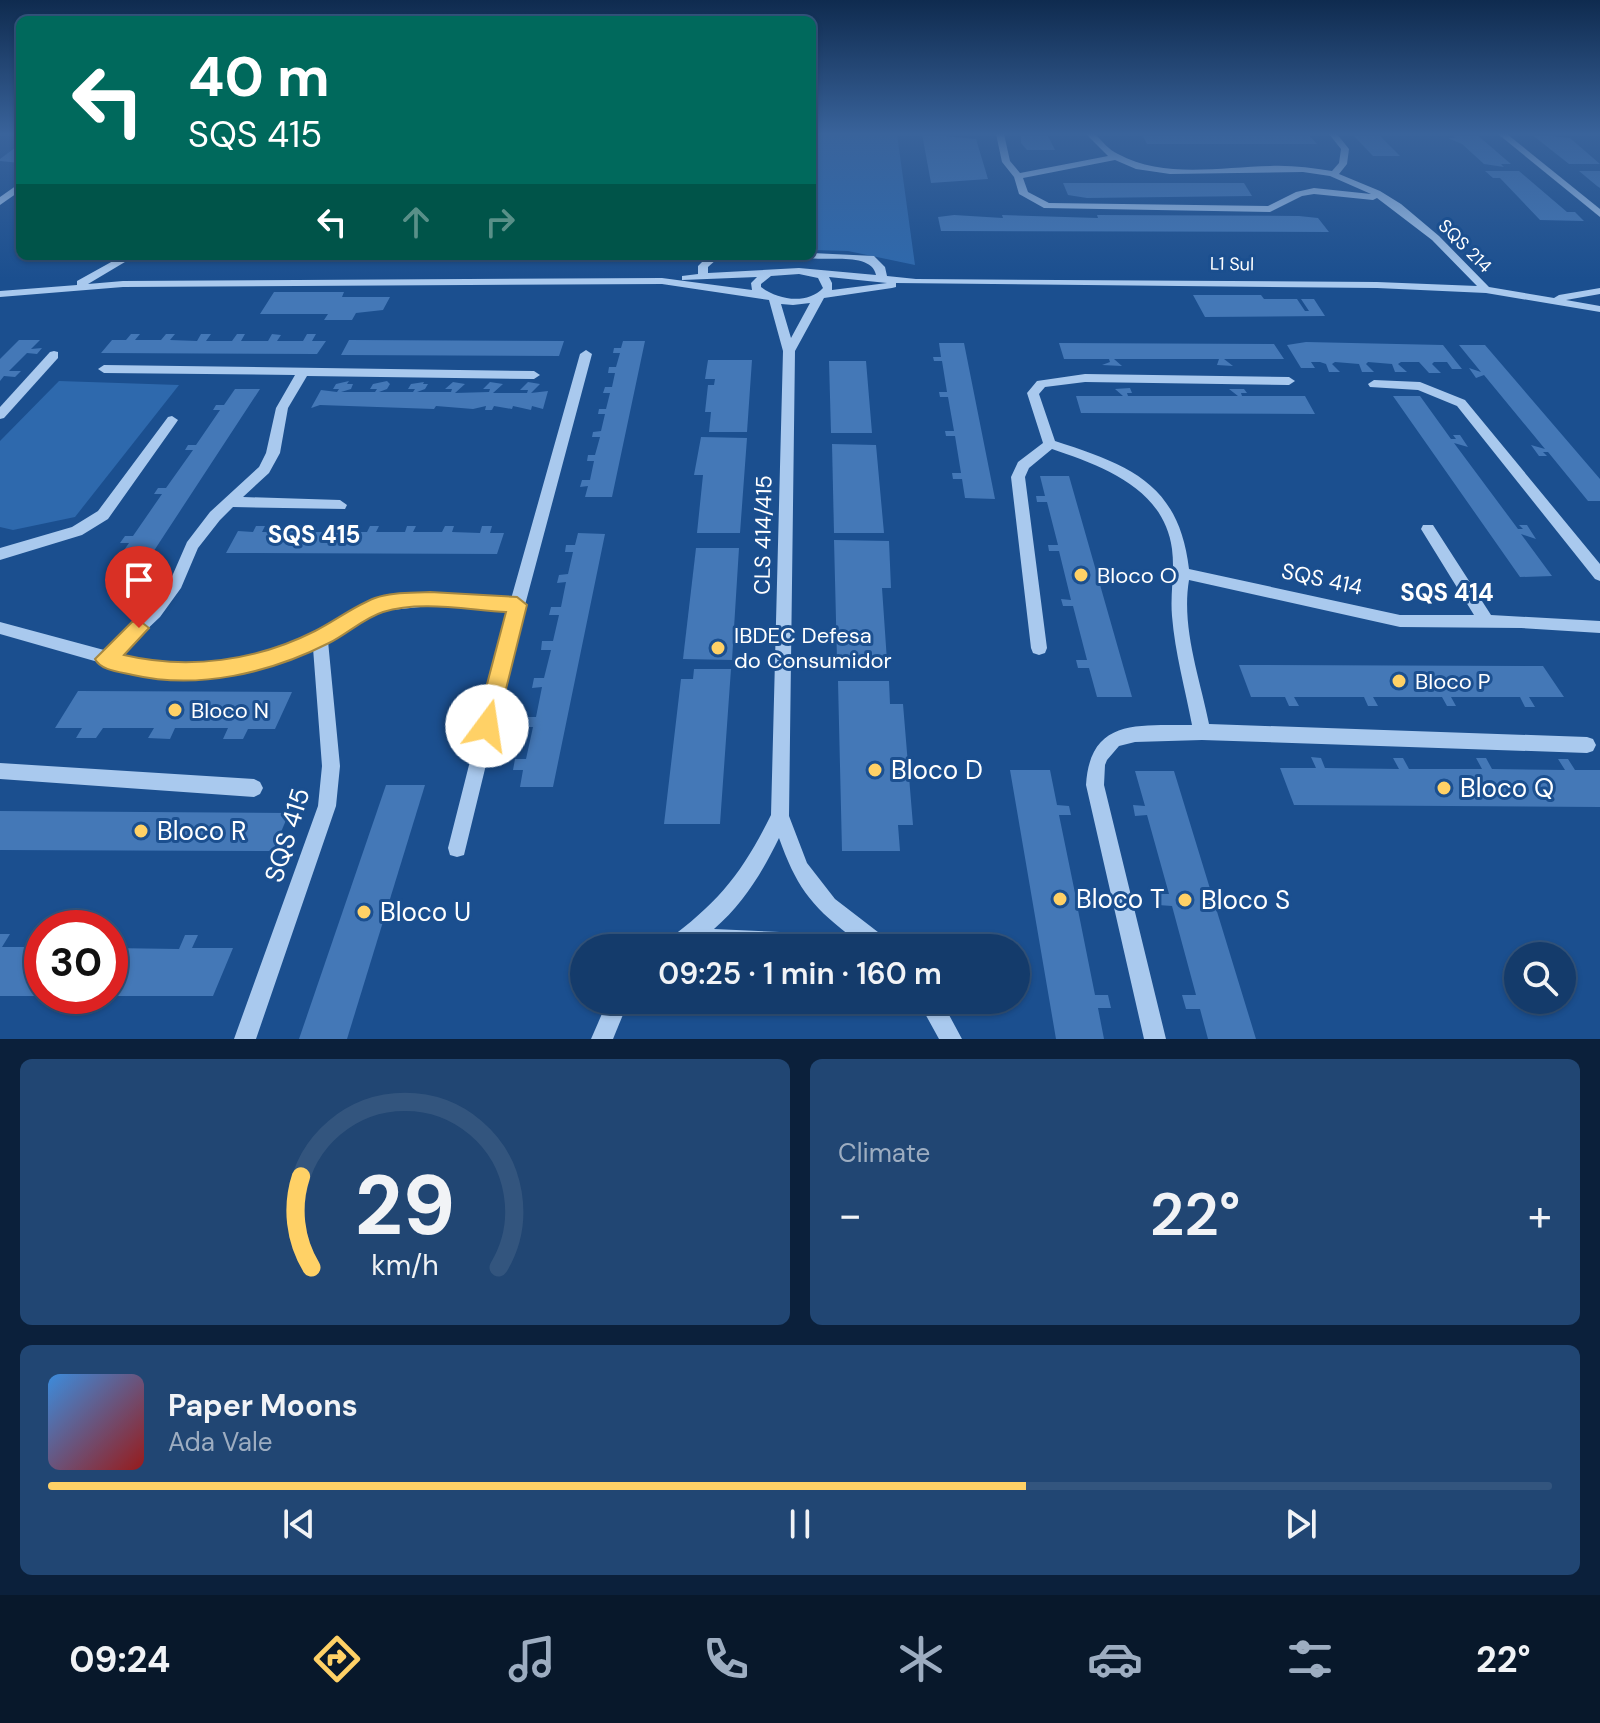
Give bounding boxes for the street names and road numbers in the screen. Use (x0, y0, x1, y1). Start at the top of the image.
street label: SQS 214 (1433, 214, 1497, 278)
street label: L1 Sul (1210, 252, 1254, 276)
street label: CLS 414/415 (747, 475, 779, 595)
street label: SQS 414 (1279, 556, 1365, 602)
street label: SQS 415 (257, 784, 317, 886)

